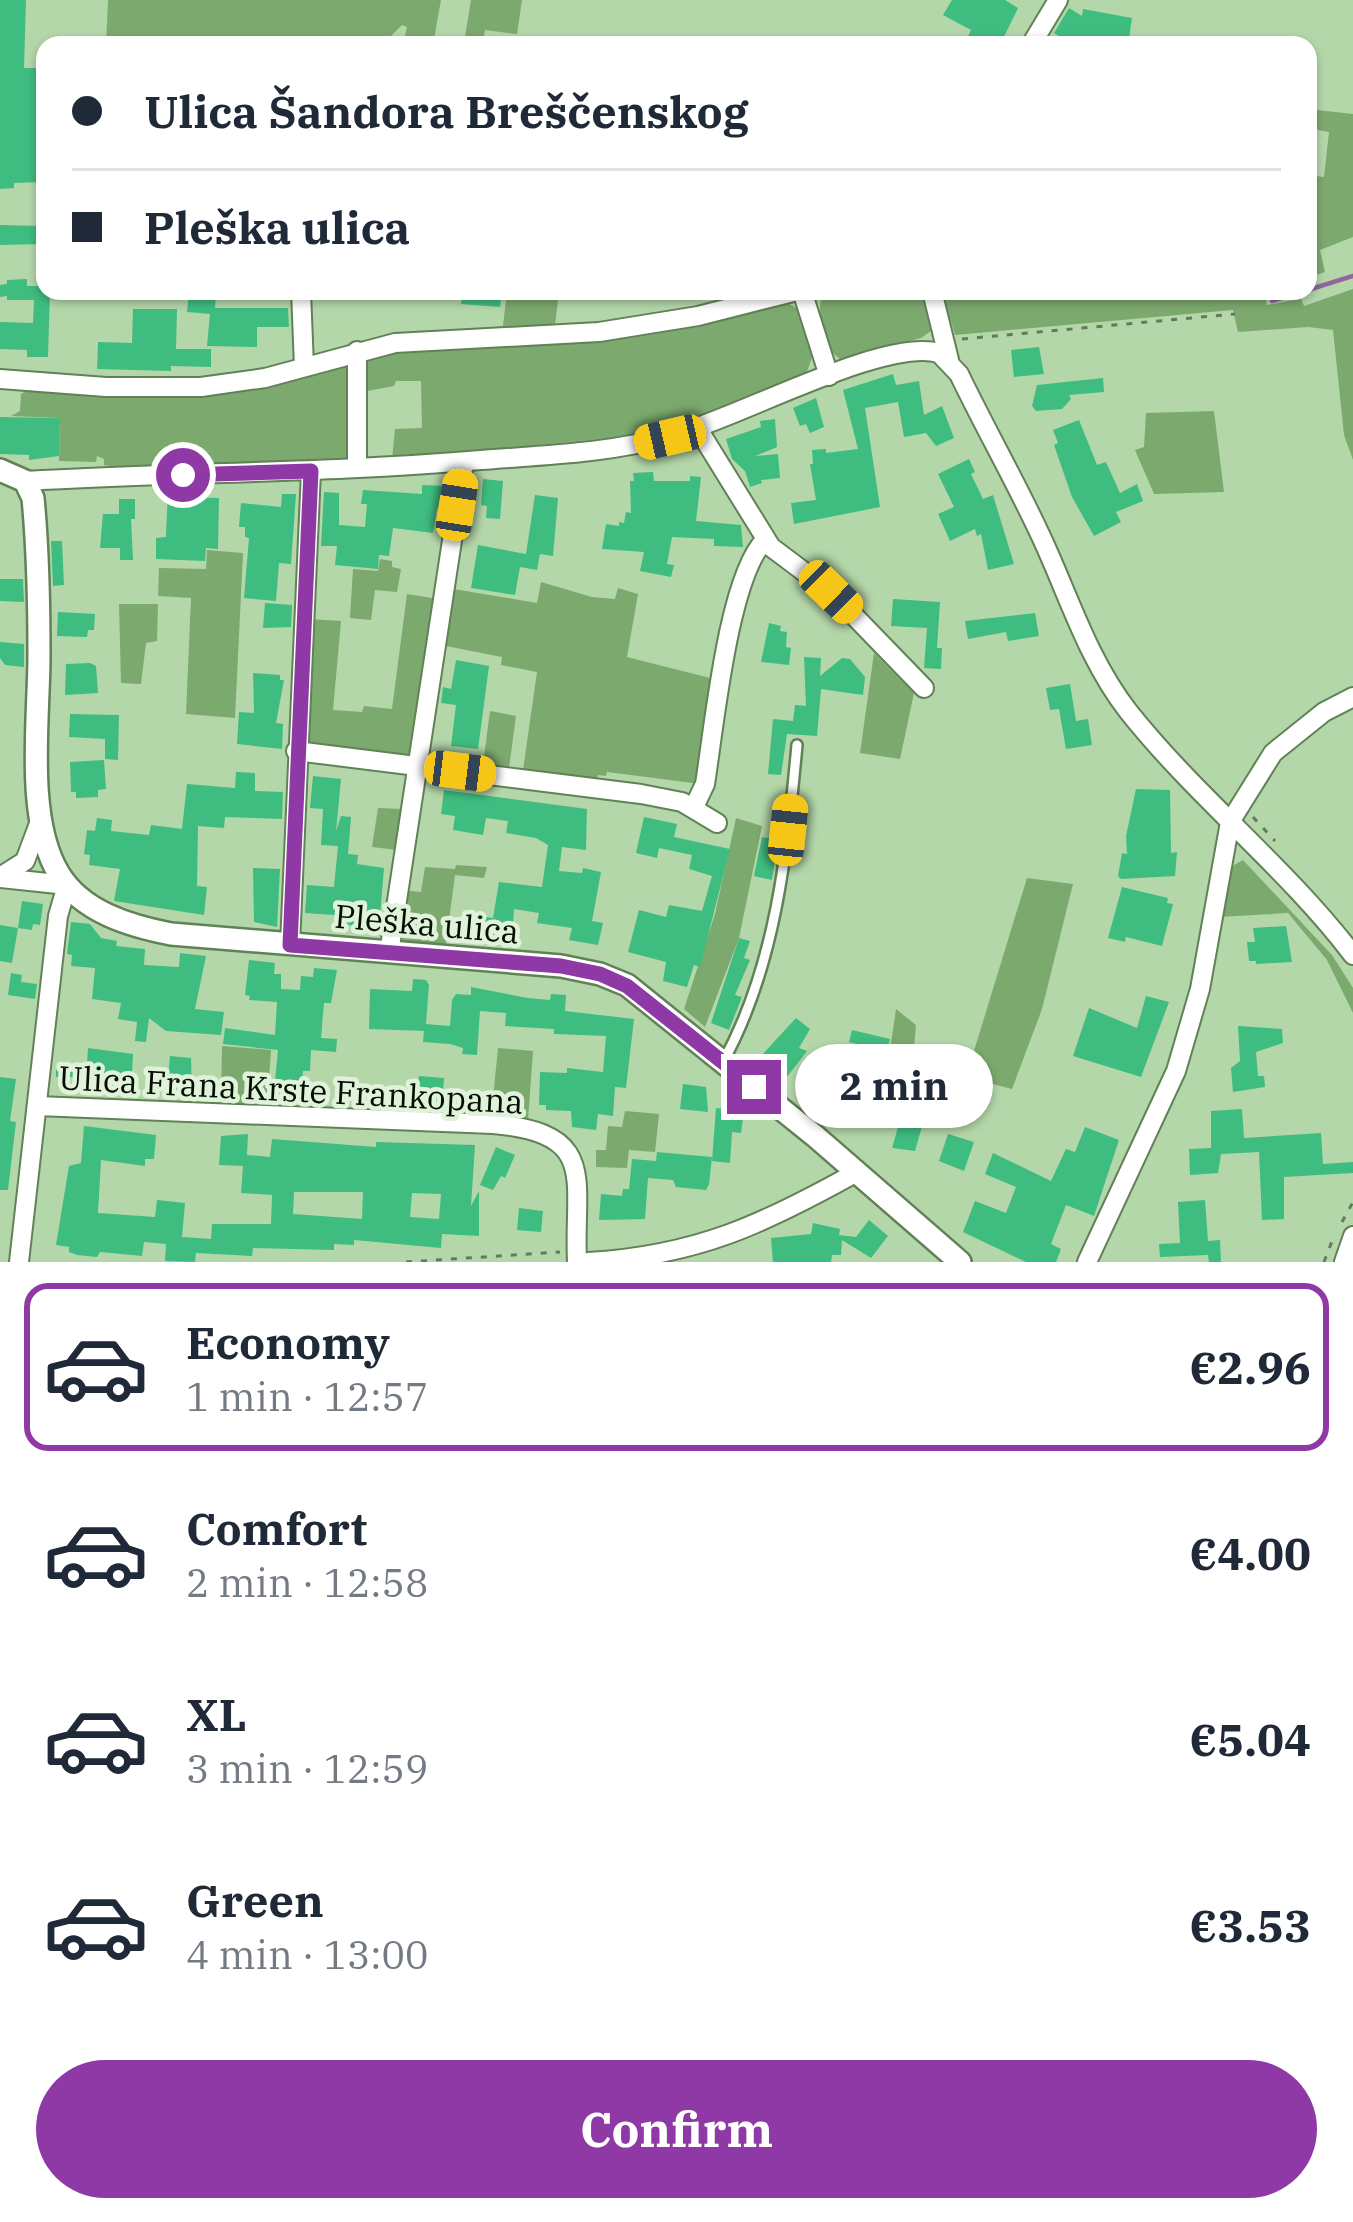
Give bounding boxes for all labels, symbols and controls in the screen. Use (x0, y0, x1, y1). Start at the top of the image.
text: Ulica Šandora Breščenskog (144, 82, 749, 140)
text: Pleška ulica (144, 198, 410, 256)
car (631, 411, 709, 463)
route start (156, 448, 210, 502)
car (434, 467, 480, 543)
car (793, 554, 869, 630)
car (422, 749, 498, 793)
car (766, 792, 810, 868)
street label: Pleška ulica (333, 894, 521, 952)
callout: 2 min (796, 1045, 994, 1129)
street label: Ulica Frana Krste Frankopana (57, 1055, 525, 1123)
route end (727, 1060, 781, 1114)
text: 2 min (839, 1060, 949, 1111)
icon: car (42, 1313, 150, 1421)
text: Economy (186, 1313, 390, 1371)
text: €2.96 (1189, 1338, 1311, 1396)
text: 1 min · 12:57 (186, 1371, 428, 1422)
icon: car (42, 1499, 150, 1607)
text: Comfort (186, 1499, 367, 1557)
text: €4.00 (1189, 1524, 1311, 1582)
text: 2 min · 12:58 (186, 1557, 428, 1608)
icon: car (42, 1685, 150, 1793)
text: XL (186, 1685, 247, 1743)
text: €5.04 (1189, 1710, 1311, 1768)
text: 3 min · 12:59 (186, 1743, 428, 1794)
icon: car (42, 1871, 150, 1979)
text: Green (186, 1871, 324, 1929)
text: €3.53 (1189, 1896, 1311, 1954)
text: 4 min · 13:00 (186, 1929, 428, 1980)
button: Confirm (36, 2060, 1317, 2198)

